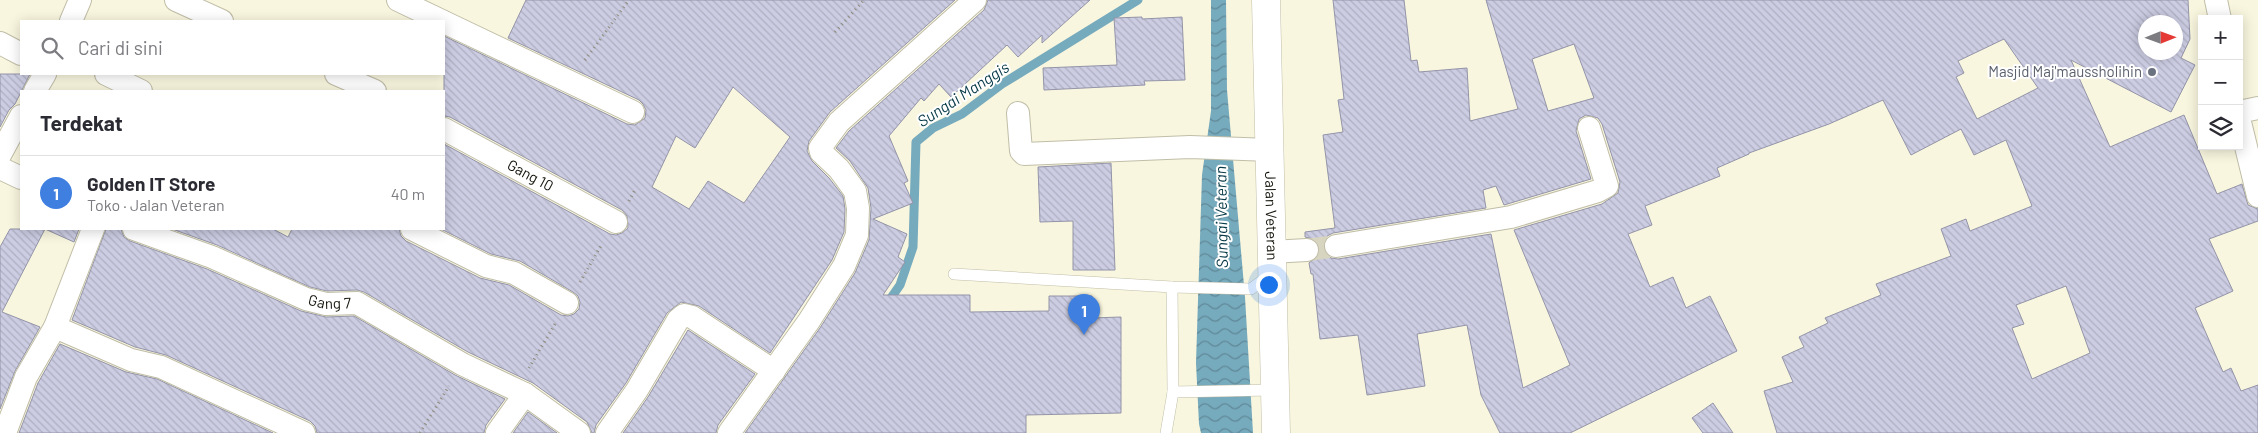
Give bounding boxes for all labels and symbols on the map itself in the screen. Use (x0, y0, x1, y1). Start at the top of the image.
north arrow (2138, 15, 2183, 60)
water label: Sungai Manggis (913, 57, 1013, 130)
place label: Masjid Maj'maussholihin (1988, 62, 2142, 80)
marker: Masjid Maj'maussholihin (2146, 66, 2158, 78)
street label: Gang 10 (505, 155, 557, 194)
water label: Sungai Veteran (1210, 166, 1231, 268)
street label: Jalan Veteran (1262, 171, 1282, 261)
your location (1256, 272, 1282, 298)
street label: Gang 7 (307, 290, 351, 312)
pin: 1 (1068, 294, 1100, 335)

